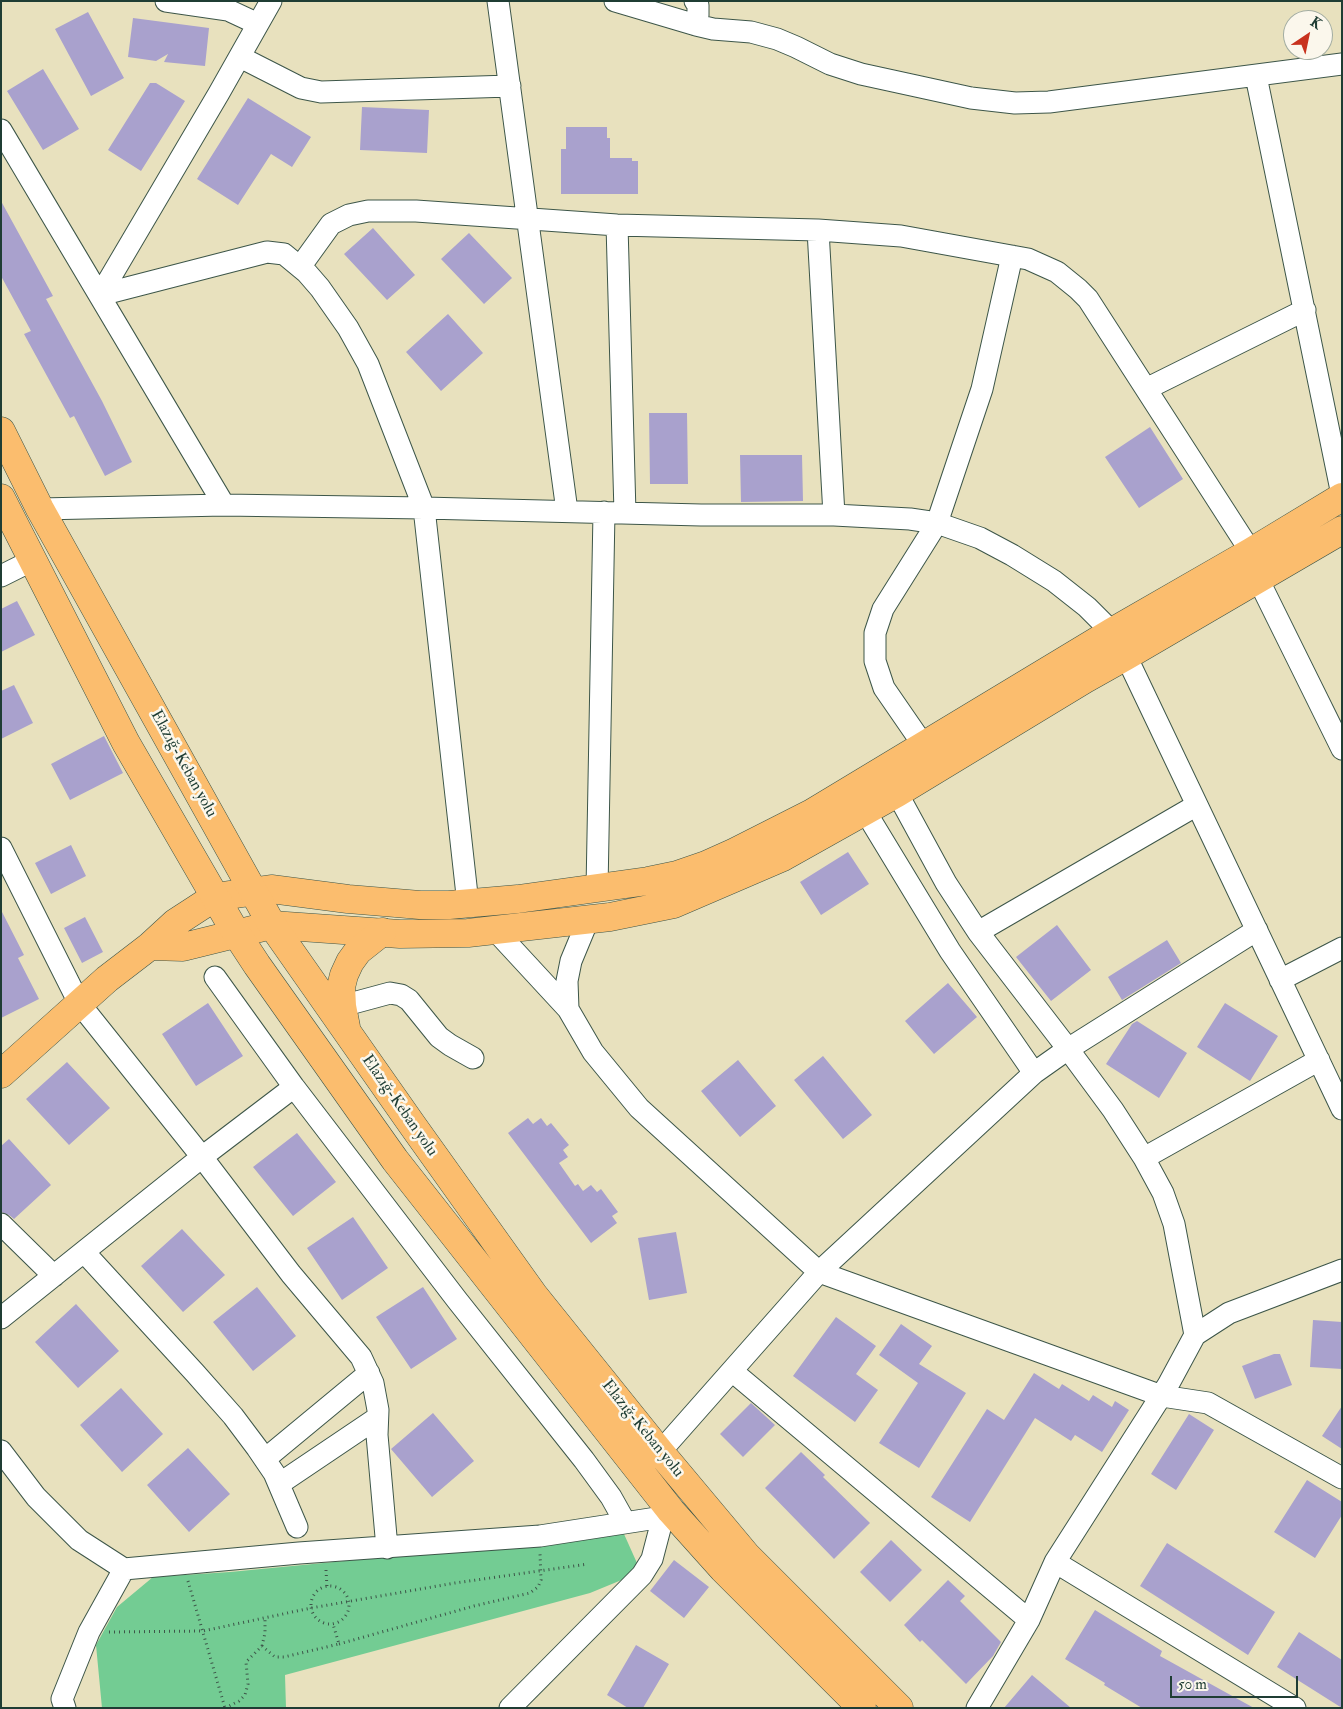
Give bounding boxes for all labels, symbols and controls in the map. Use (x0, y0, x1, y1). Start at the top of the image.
north arrow (1283, 10, 1333, 60)
text: K (1307, 13, 1325, 33)
street label: Elazığ-Keban yolu (146, 707, 220, 821)
street label: Elazığ-Keban yolu (357, 1052, 441, 1160)
street label: Elazığ-Keban yolu (597, 1377, 687, 1481)
scale bar (1173, 1666, 1300, 1698)
text: 50 m (1178, 1675, 1207, 1694)

